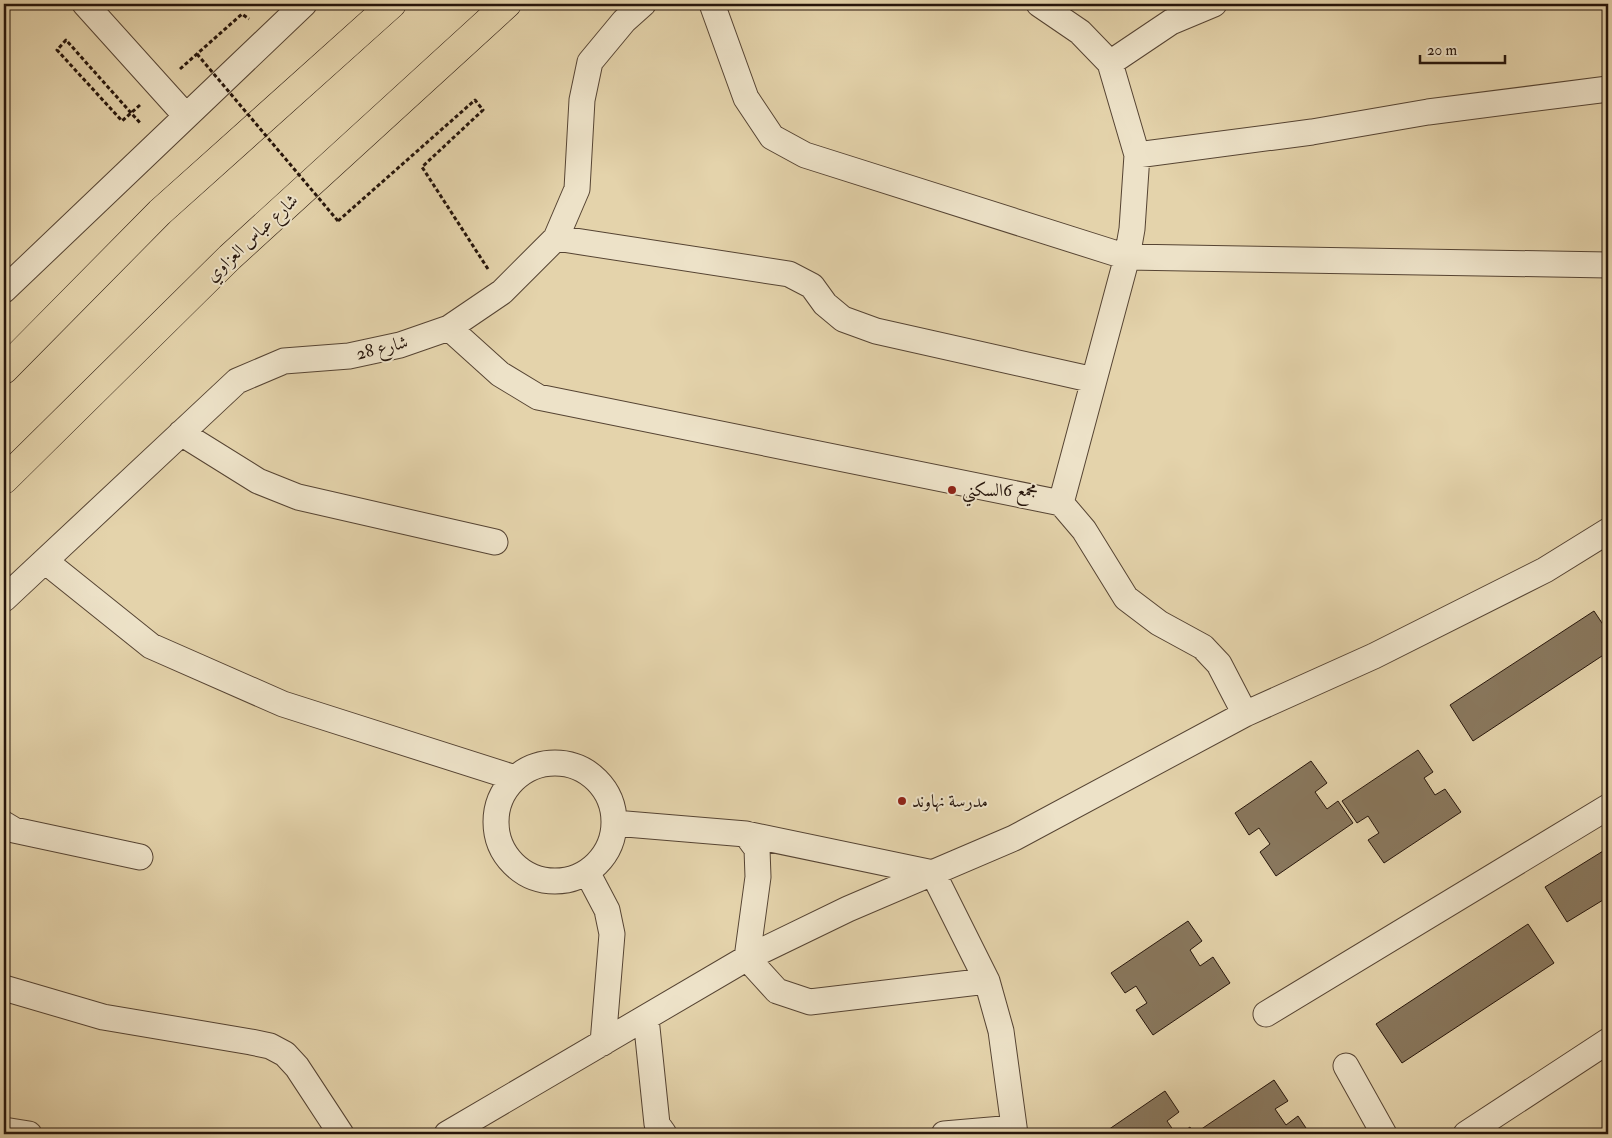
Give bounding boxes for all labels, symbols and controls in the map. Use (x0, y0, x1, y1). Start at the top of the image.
scale bar (1420, 32, 1504, 64)
text: 20 m (1427, 41, 1457, 60)
street label: شارع عباس العزاوي (201, 189, 305, 289)
street label: شارع 28 (354, 330, 411, 368)
place label: مجمع 6السكني (962, 479, 1038, 507)
marker: مجمع 6السكني (946, 484, 958, 496)
place label: مدرسة نهاوند (912, 790, 988, 813)
marker: مدرسة نهاوند (896, 795, 908, 807)

